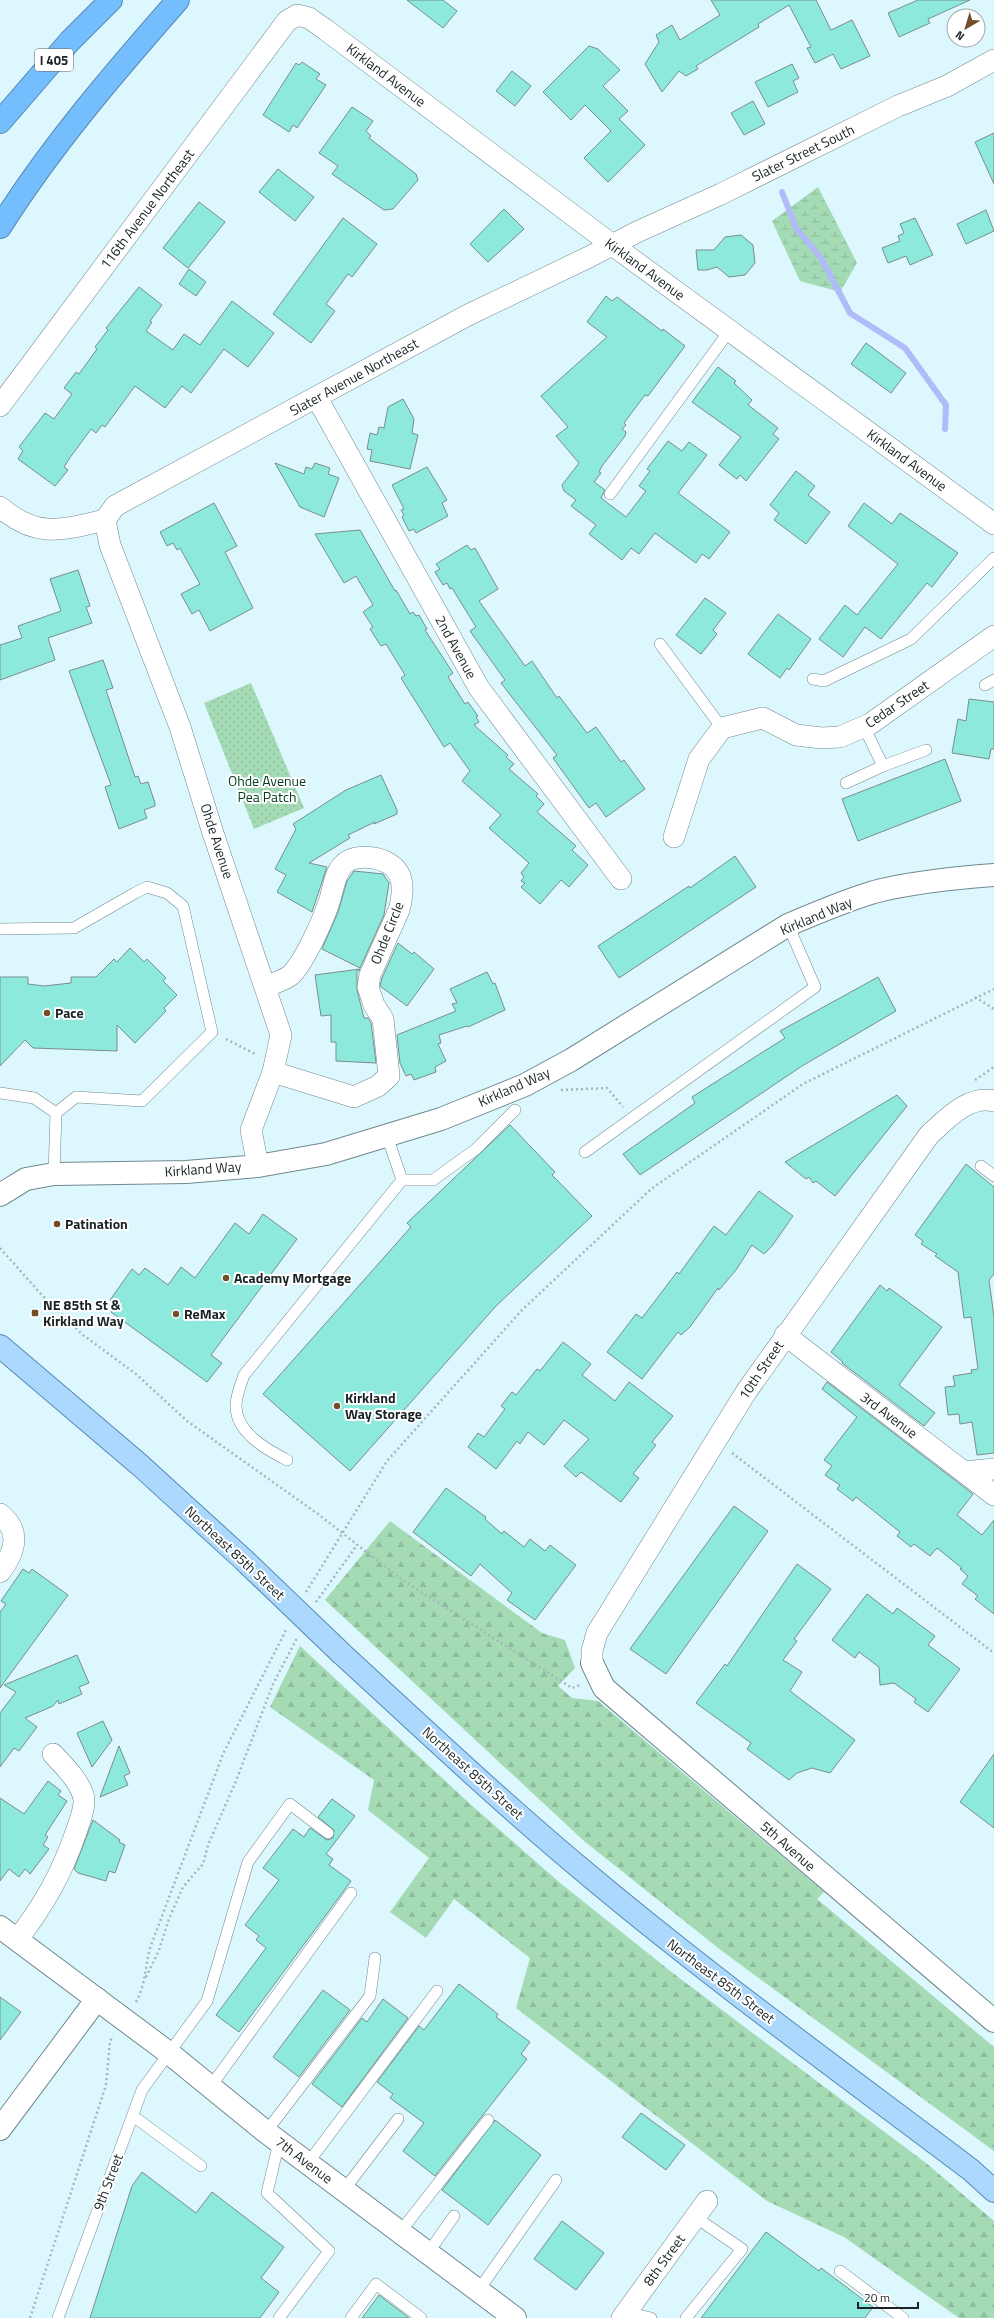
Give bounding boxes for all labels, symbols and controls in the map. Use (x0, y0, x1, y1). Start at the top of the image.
north arrow (946, 8, 986, 48)
text: N (952, 27, 968, 45)
street label: Kirkland Avenue (342, 38, 430, 111)
road number: I 405 (35, 49, 73, 71)
street label: Slater Street South (748, 119, 858, 186)
street label: 116th Avenue Northeast (94, 144, 199, 273)
street label: Kirkland Avenue (601, 232, 690, 305)
street label: Slater Avenue Northeast (286, 332, 422, 421)
street label: Kirkland Avenue (863, 423, 952, 496)
street label: 2nd Avenue (430, 611, 483, 682)
street label: Cedar Street (861, 674, 933, 733)
park label: Ohde Avenue Pea Patch (228, 770, 306, 807)
street label: Ohde Avenue (195, 800, 240, 881)
street label: Kirkland Way (776, 891, 855, 940)
street label: Ohde Circle (364, 898, 409, 967)
place label: Pace (55, 1002, 84, 1023)
marker: Pace (42, 1008, 52, 1018)
street label: Kirkland Way (474, 1061, 553, 1112)
street label: Kirkland Way (164, 1155, 242, 1182)
place label: Patination (65, 1213, 128, 1234)
marker: Patination (52, 1219, 62, 1229)
place label: Academy Mortgage (234, 1267, 351, 1288)
marker: Academy Mortgage (221, 1273, 231, 1283)
place label: NE 85th St & Kirkland Way (43, 1294, 124, 1331)
place label: ReMax (184, 1303, 226, 1324)
marker: NE 85th St & Kirkland Way (30, 1308, 40, 1318)
marker: ReMax (171, 1309, 181, 1319)
street label: 10th Street (733, 1336, 788, 1403)
street label: 3rd Avenue (856, 1386, 922, 1443)
place label: Kirkland Way Storage (345, 1387, 422, 1424)
marker: Kirkland Way Storage (332, 1401, 342, 1411)
street label: Northeast 85th Street (181, 1501, 290, 1605)
street label: Northeast 85th Street (418, 1721, 529, 1824)
street label: 5th Avenue (756, 1816, 821, 1876)
street label: Northeast 85th Street (663, 1933, 780, 2028)
street label: 7th Avenue (271, 2131, 337, 2188)
street label: 9th Street (87, 2150, 128, 2213)
street label: 8th Street (638, 2229, 690, 2290)
scale bar (858, 2284, 918, 2310)
text: 20 m (864, 2288, 890, 2307)

